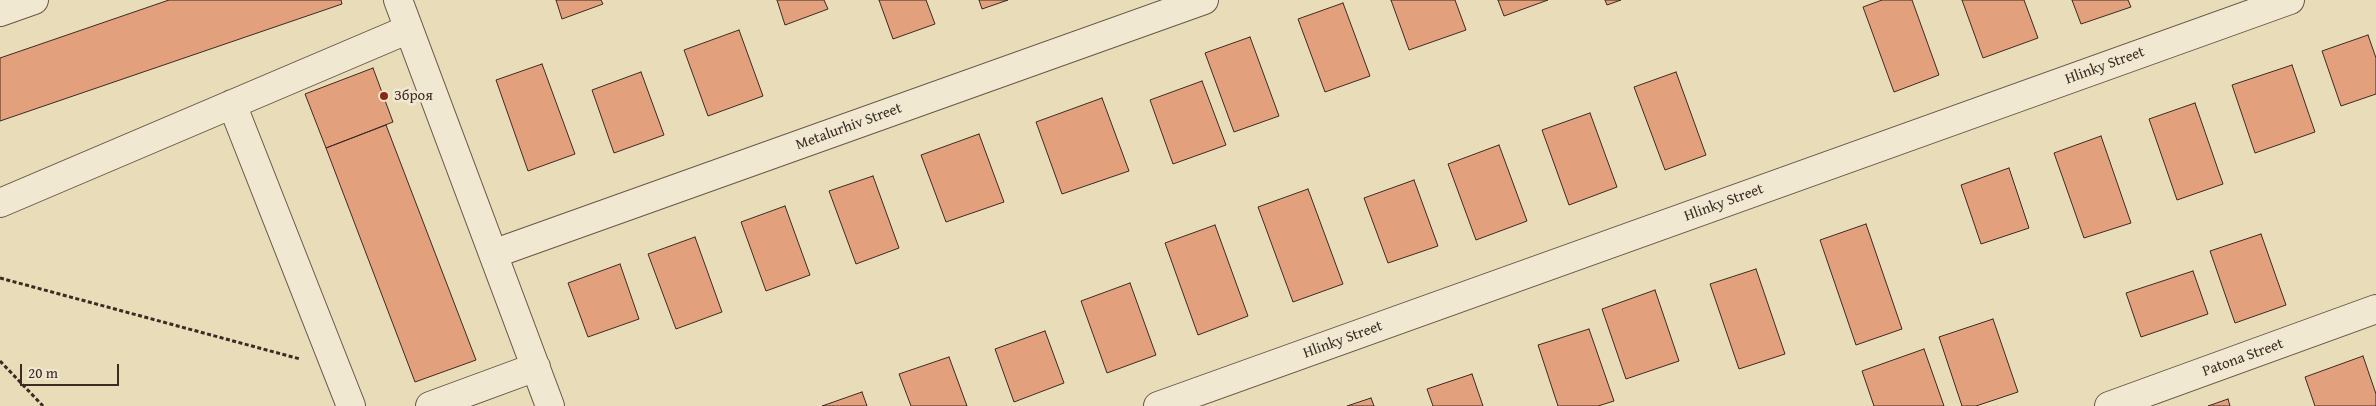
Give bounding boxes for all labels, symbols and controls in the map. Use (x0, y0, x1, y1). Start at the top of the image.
street label: Hlinky Street (2063, 43, 2147, 89)
place label: Зброя (394, 87, 433, 105)
marker: Зброя (378, 90, 390, 102)
street label: Metalurhiv Street (793, 99, 905, 155)
street label: Hlinky Street (1682, 180, 1766, 226)
street label: Hlinky Street (1301, 317, 1385, 363)
street label: Patona Street (2200, 335, 2286, 381)
scale bar (22, 354, 121, 386)
text: 20 m (28, 362, 58, 383)

